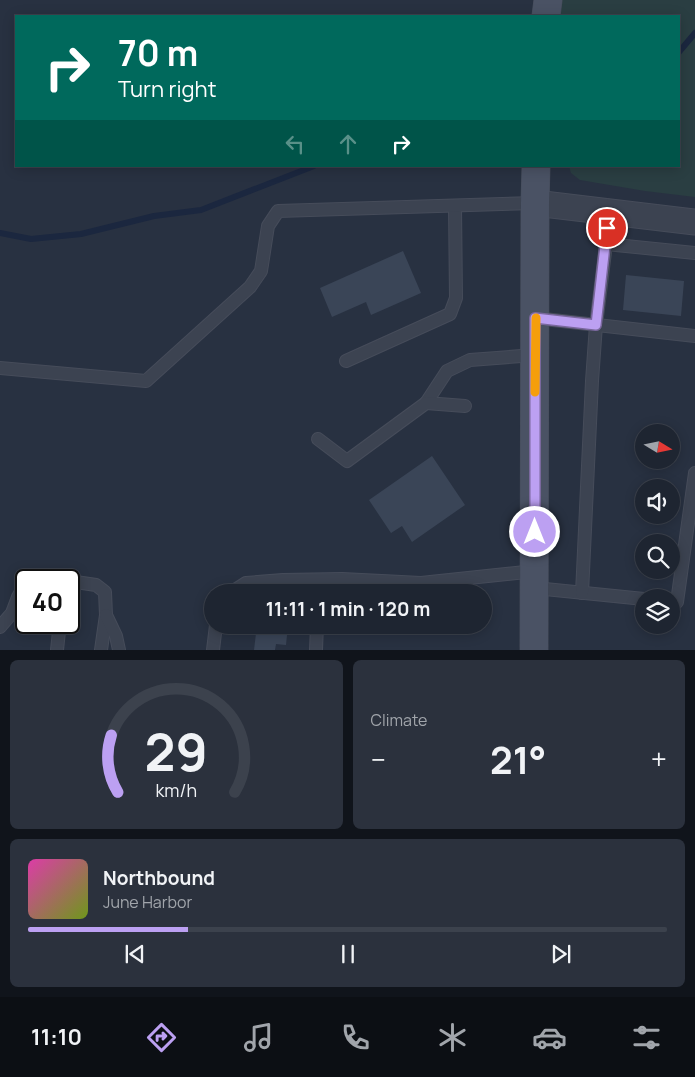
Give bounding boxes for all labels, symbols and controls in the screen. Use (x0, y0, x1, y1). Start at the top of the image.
text: 70 m (118, 29, 198, 77)
icon: right (35, 35, 100, 100)
text: Turn right (118, 74, 216, 104)
icon: left (281, 130, 309, 158)
icon: ahead (334, 130, 362, 158)
icon: right (387, 130, 415, 158)
pin (586, 207, 628, 249)
icon: arrive (593, 214, 621, 242)
north arrow (635, 424, 680, 469)
map controls (635, 424, 680, 634)
button: sound (635, 479, 680, 524)
position arrow (508, 505, 560, 557)
button: search (635, 534, 680, 579)
speed limit sign: 40 (15, 569, 80, 634)
button: layers (635, 589, 680, 634)
text: 11:11 · 1 min · 120 m (266, 596, 430, 622)
text: Climate (371, 709, 427, 731)
text: 29 (145, 716, 208, 787)
text: 21° (490, 733, 546, 785)
text: − (371, 740, 386, 778)
text: + (651, 740, 667, 778)
text: km/h (155, 778, 197, 802)
text: Northbound (103, 865, 215, 891)
text: June Harbor (103, 891, 192, 913)
icon: previous (121, 940, 149, 968)
icon: pause (334, 940, 362, 968)
icon: next (547, 940, 575, 968)
icon: directions (144, 1020, 179, 1055)
icon: music (241, 1020, 276, 1055)
icon: phone (338, 1020, 373, 1055)
icon: climate (435, 1020, 470, 1055)
icon: car (532, 1020, 567, 1055)
icon: filters (629, 1020, 664, 1055)
text: 11:10 (31, 1022, 82, 1052)

